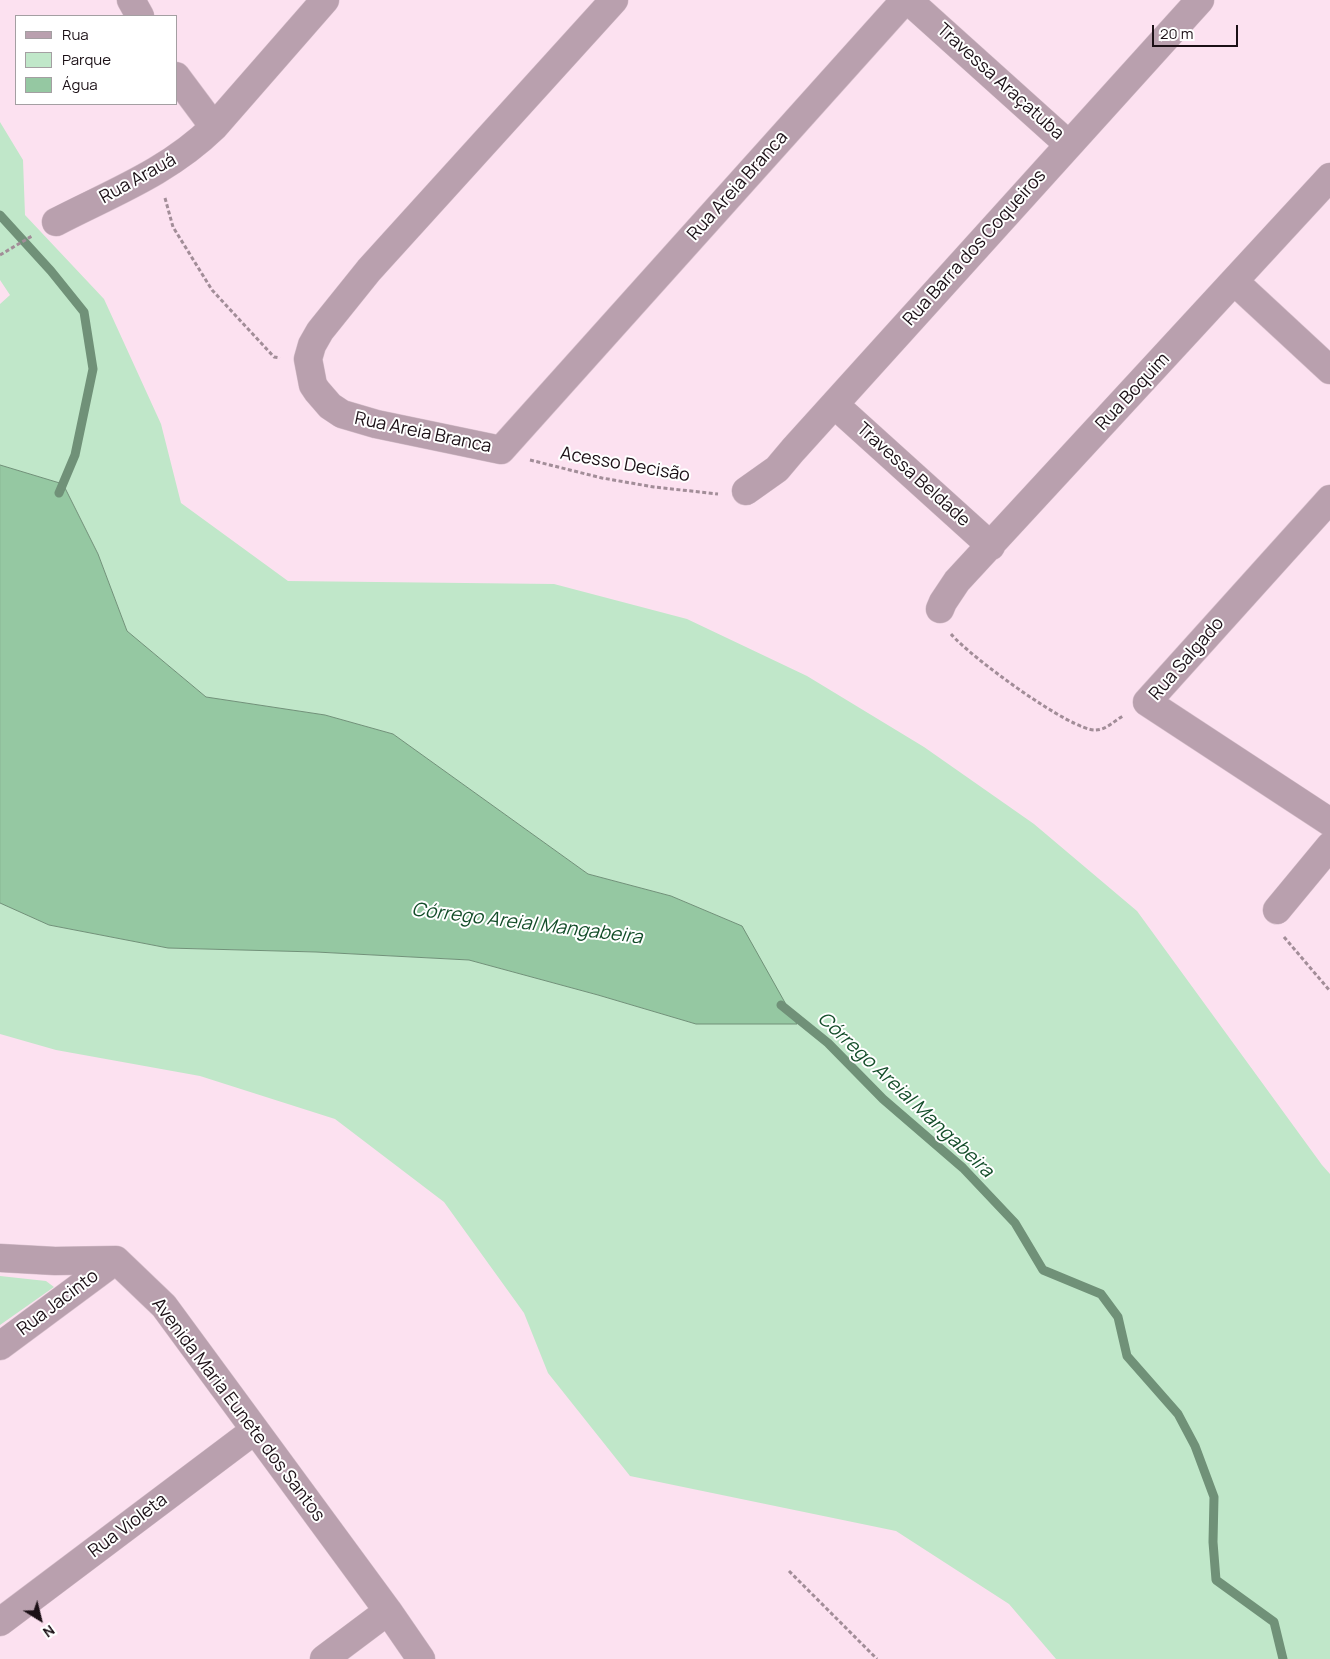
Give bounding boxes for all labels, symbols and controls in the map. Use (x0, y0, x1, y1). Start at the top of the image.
legend (15, 15, 178, 105)
scale bar (1155, 15, 1241, 47)
street label: Travessa Araçatuba (932, 19, 1068, 145)
text: 20 m (1160, 23, 1193, 44)
text: Rua (62, 24, 89, 45)
text: Parque (62, 49, 111, 70)
text: Água (62, 74, 98, 95)
street label: Rua Areia Branca (683, 127, 793, 245)
street label: Rua Arauá (96, 149, 180, 209)
street label: Rua Barra dos Coqueiros (899, 165, 1051, 331)
street label: Rua Boquim (1092, 349, 1174, 435)
street label: Rua Areia Branca (353, 408, 493, 458)
street label: Travessa Beldade (852, 418, 974, 532)
street label: Acesso Decisão (558, 443, 692, 487)
street label: Rua Salgado (1145, 613, 1229, 705)
water label: Córrego Areial Mangabeira (410, 899, 644, 949)
water label: Córrego Areial Mangabeira (812, 1007, 998, 1183)
street label: Rua Jacinto (13, 1265, 103, 1341)
street label: Avenida Maria Eunete dos Santos (147, 1294, 329, 1526)
street label: Rua Violeta (84, 1489, 172, 1563)
north arrow (15, 1594, 65, 1644)
text: N (39, 1621, 59, 1642)

